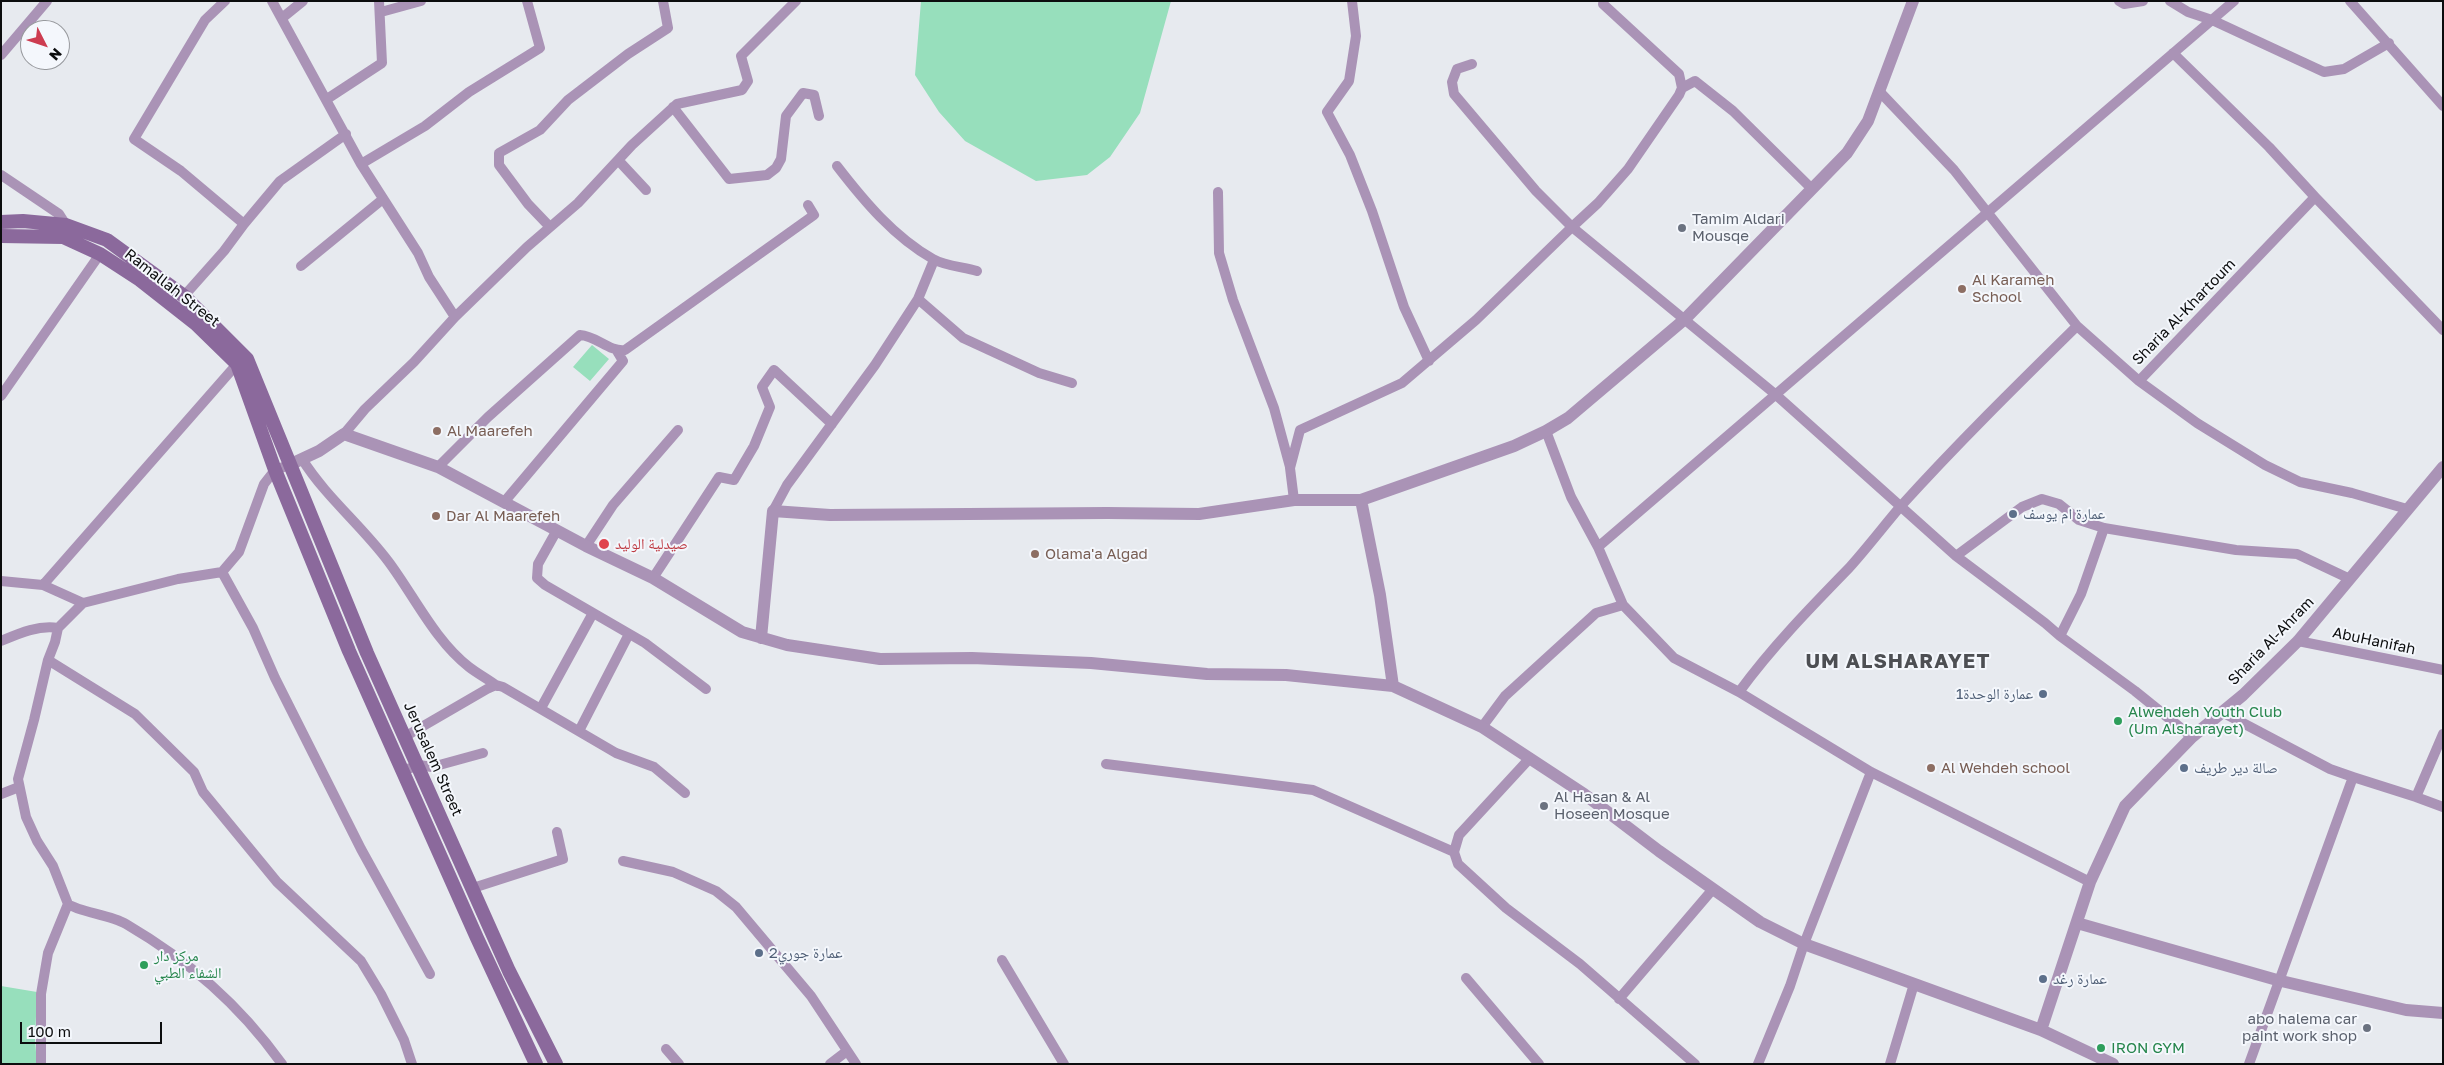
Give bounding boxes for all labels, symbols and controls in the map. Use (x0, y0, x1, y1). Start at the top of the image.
north arrow (20, 20, 70, 70)
text: N (46, 45, 66, 64)
place label: Tamim Aldari Mousqe (1692, 210, 1785, 245)
marker: Tamim Aldari Mousqe (1676, 222, 1688, 234)
street label: Ramallah Street (121, 245, 223, 331)
street label: Sharia Al-Khartoum (2129, 255, 2239, 369)
place label: Al Karameh School (1972, 271, 2054, 306)
marker: Al Karameh School (1956, 283, 1968, 295)
place label: Al Maarefeh (447, 422, 533, 440)
marker: Al Maarefeh (431, 425, 443, 437)
place label: عمارة ام يوسف (2023, 505, 2105, 523)
place label: Dar Al Maarefeh (446, 507, 560, 525)
marker: عمارة ام يوسف (2007, 508, 2019, 520)
marker: Dar Al Maarefeh (430, 510, 442, 522)
place label: صيدلية الوليد (615, 535, 688, 553)
marker: صيدلية الوليد (597, 537, 611, 551)
place label: Olama'a Algad (1045, 545, 1148, 563)
marker: Olama'a Algad (1029, 548, 1041, 560)
street label: Sharia Al-Ahram (2224, 593, 2318, 689)
street label: AbuHanifah (2331, 623, 2417, 659)
district label: UM ALSHARAYET (1804, 650, 1992, 674)
place label: عمارة الوحدة1 (1956, 685, 2033, 703)
marker: عمارة الوحدة1 (2037, 688, 2049, 700)
street label: Jerusalem Street (400, 699, 466, 819)
place label: Alwehdeh Youth Club (Um Alsharayet) (2128, 703, 2282, 738)
marker: Alwehdeh Youth Club (Um Alsharayet) (2112, 715, 2124, 727)
place label: Al Wehdeh school (1941, 759, 2070, 777)
place label: صالة دير طريف (2194, 759, 2278, 777)
marker: Al Wehdeh school (1925, 762, 1937, 774)
marker: صالة دير طريف (2178, 762, 2190, 774)
place label: Al Hasan & Al Hoseen Mosque (1554, 788, 1670, 823)
marker: Al Hasan & Al Hoseen Mosque (1538, 800, 1550, 812)
place label: عمارة جوري2 (769, 944, 843, 962)
place label: مركز دار الشفاء الطبي (154, 947, 221, 982)
marker: عمارة جوري2 (753, 947, 765, 959)
marker: مركز دار الشفاء الطبي (138, 959, 150, 971)
place label: عمارة رغد (2053, 970, 2107, 988)
marker: عمارة رغد (2037, 973, 2049, 985)
place label: abo halema car paint work shop (2242, 1010, 2357, 1045)
scale bar (22, 1012, 165, 1044)
text: 100 m (28, 1022, 71, 1040)
marker: abo halema car paint work shop (2361, 1022, 2373, 1034)
place label: IRON GYM (2111, 1039, 2185, 1057)
marker: IRON GYM (2095, 1042, 2107, 1054)

